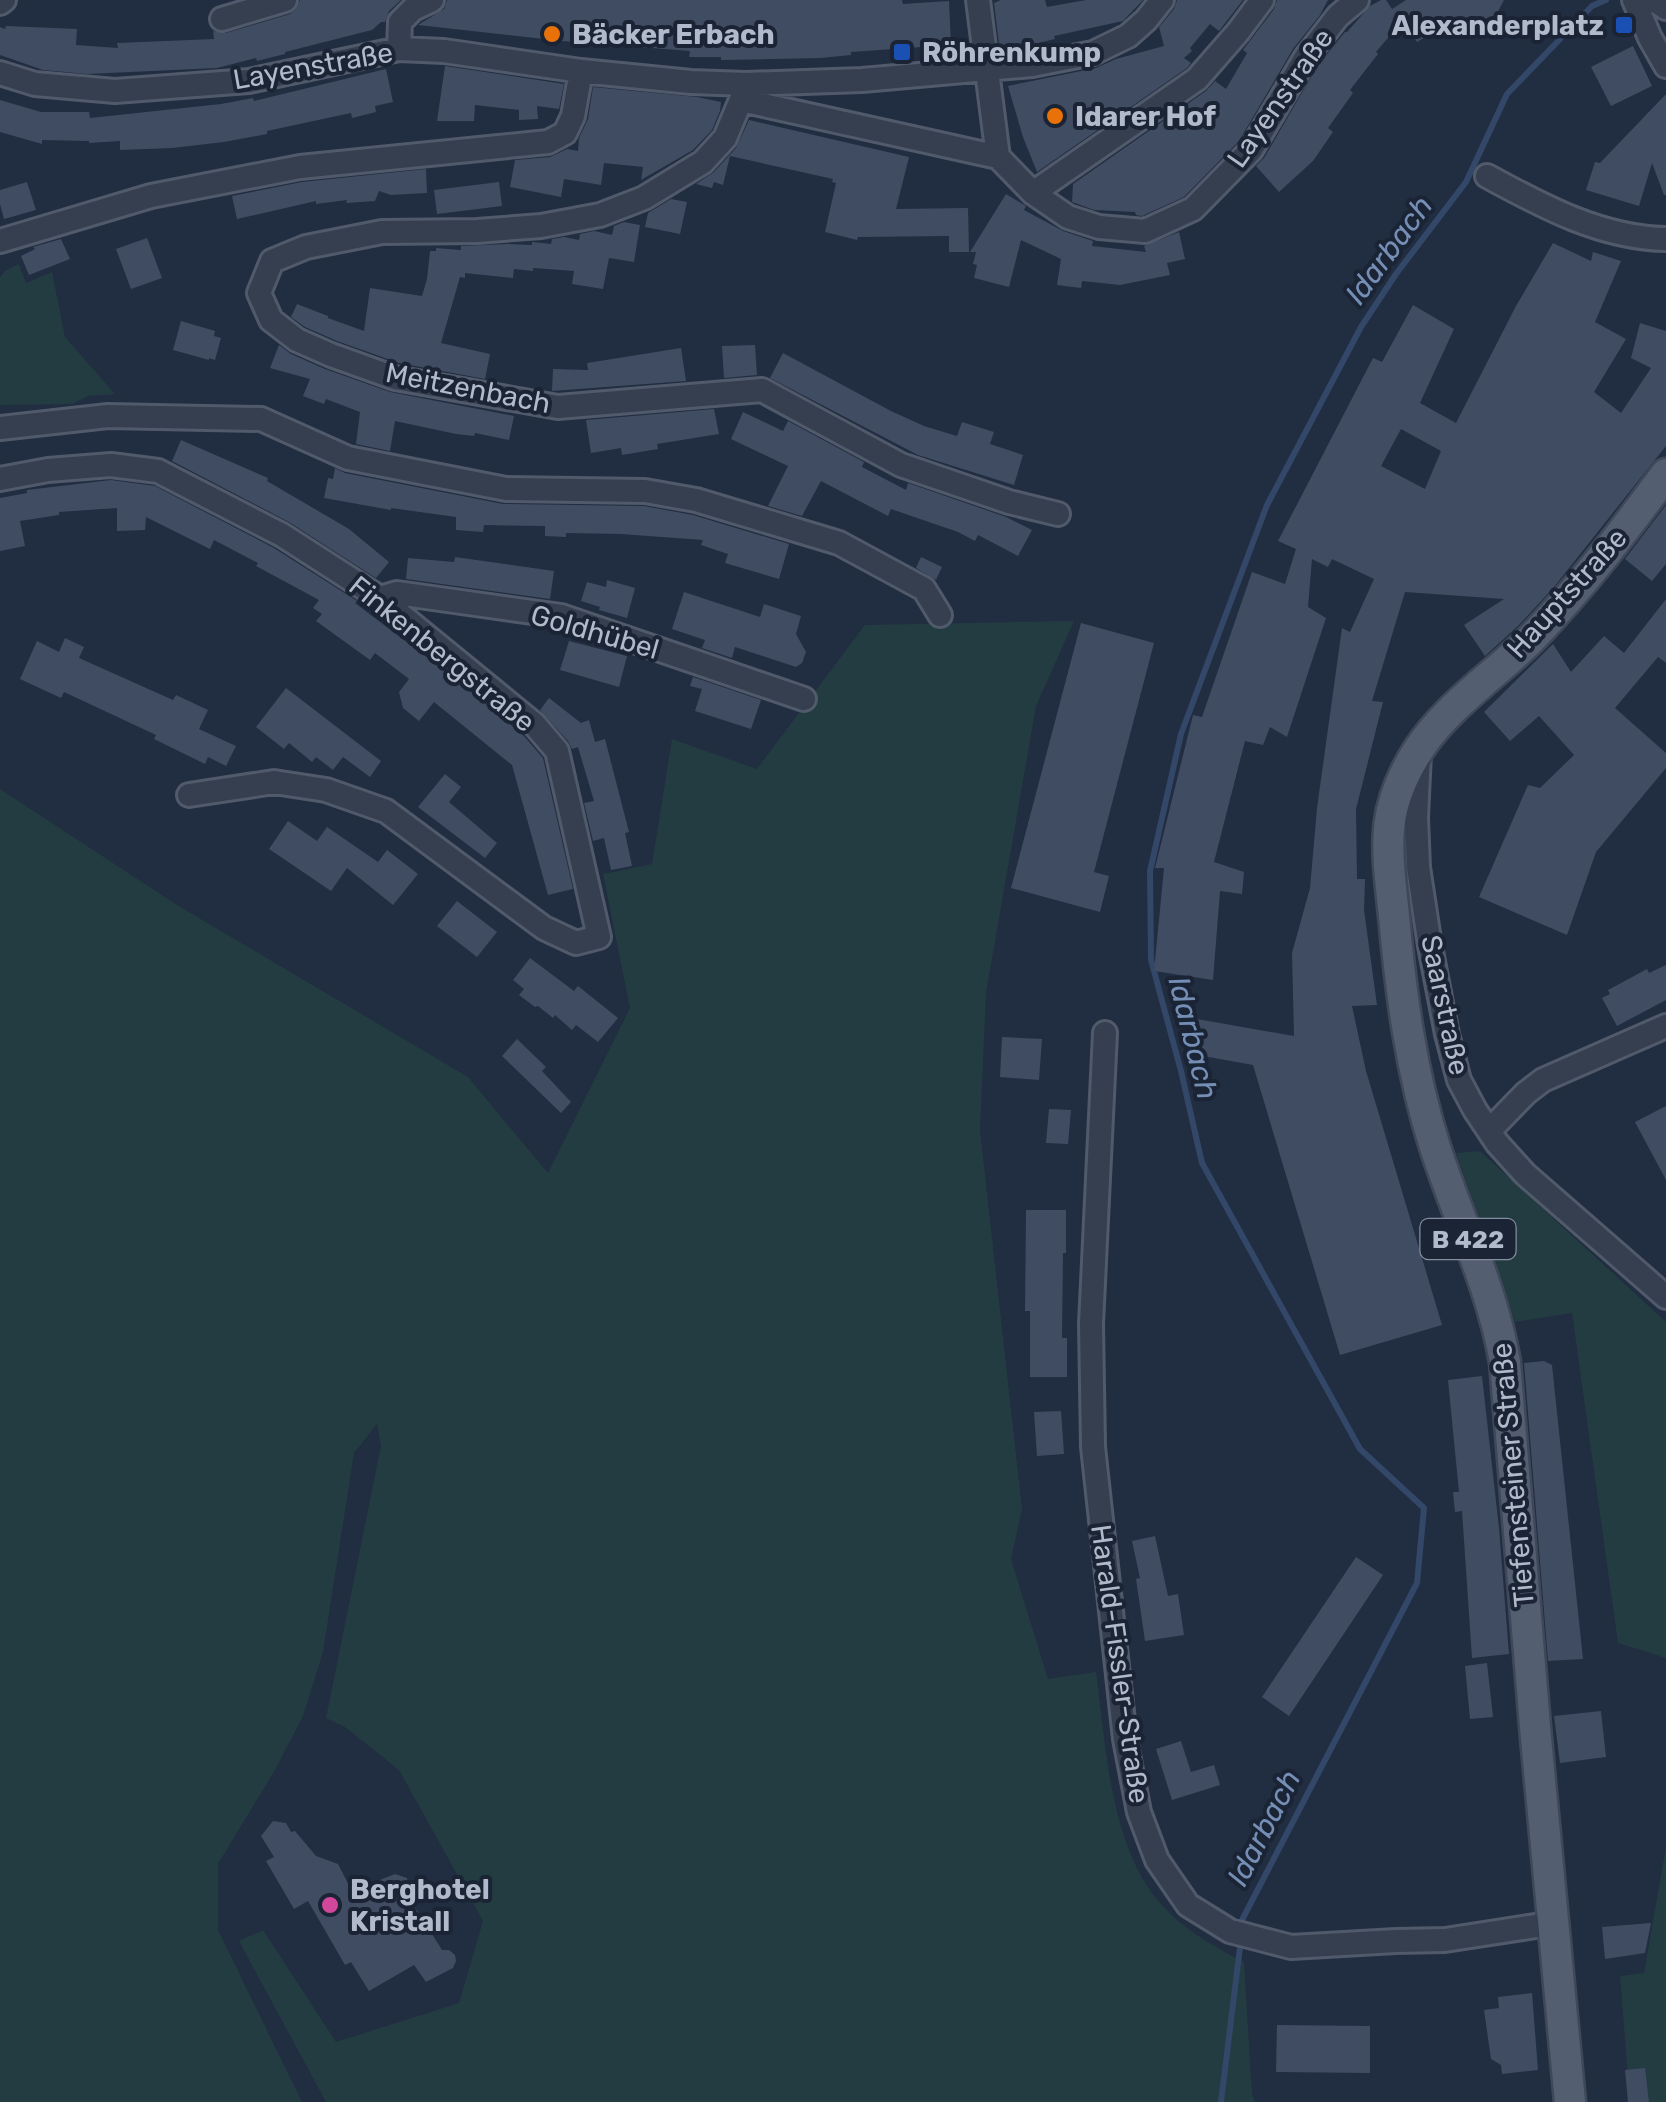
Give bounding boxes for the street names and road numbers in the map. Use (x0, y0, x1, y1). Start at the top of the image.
street label: Layenstraße (1220, 22, 1340, 174)
street label: Layenstraße (230, 36, 396, 96)
street label: Meitzenbach (383, 356, 553, 420)
street label: Hauptstraße (1500, 521, 1634, 665)
street label: Finkenbergstraße (343, 569, 541, 739)
street label: Goldhübel (527, 598, 663, 666)
street label: Saarstraße (1414, 932, 1476, 1078)
road number: B 422 (1420, 1219, 1516, 1259)
street label: Tiefensteiner Straße (1485, 1341, 1541, 1609)
street label: Harald-Fissler-Straße (1084, 1522, 1156, 1806)

